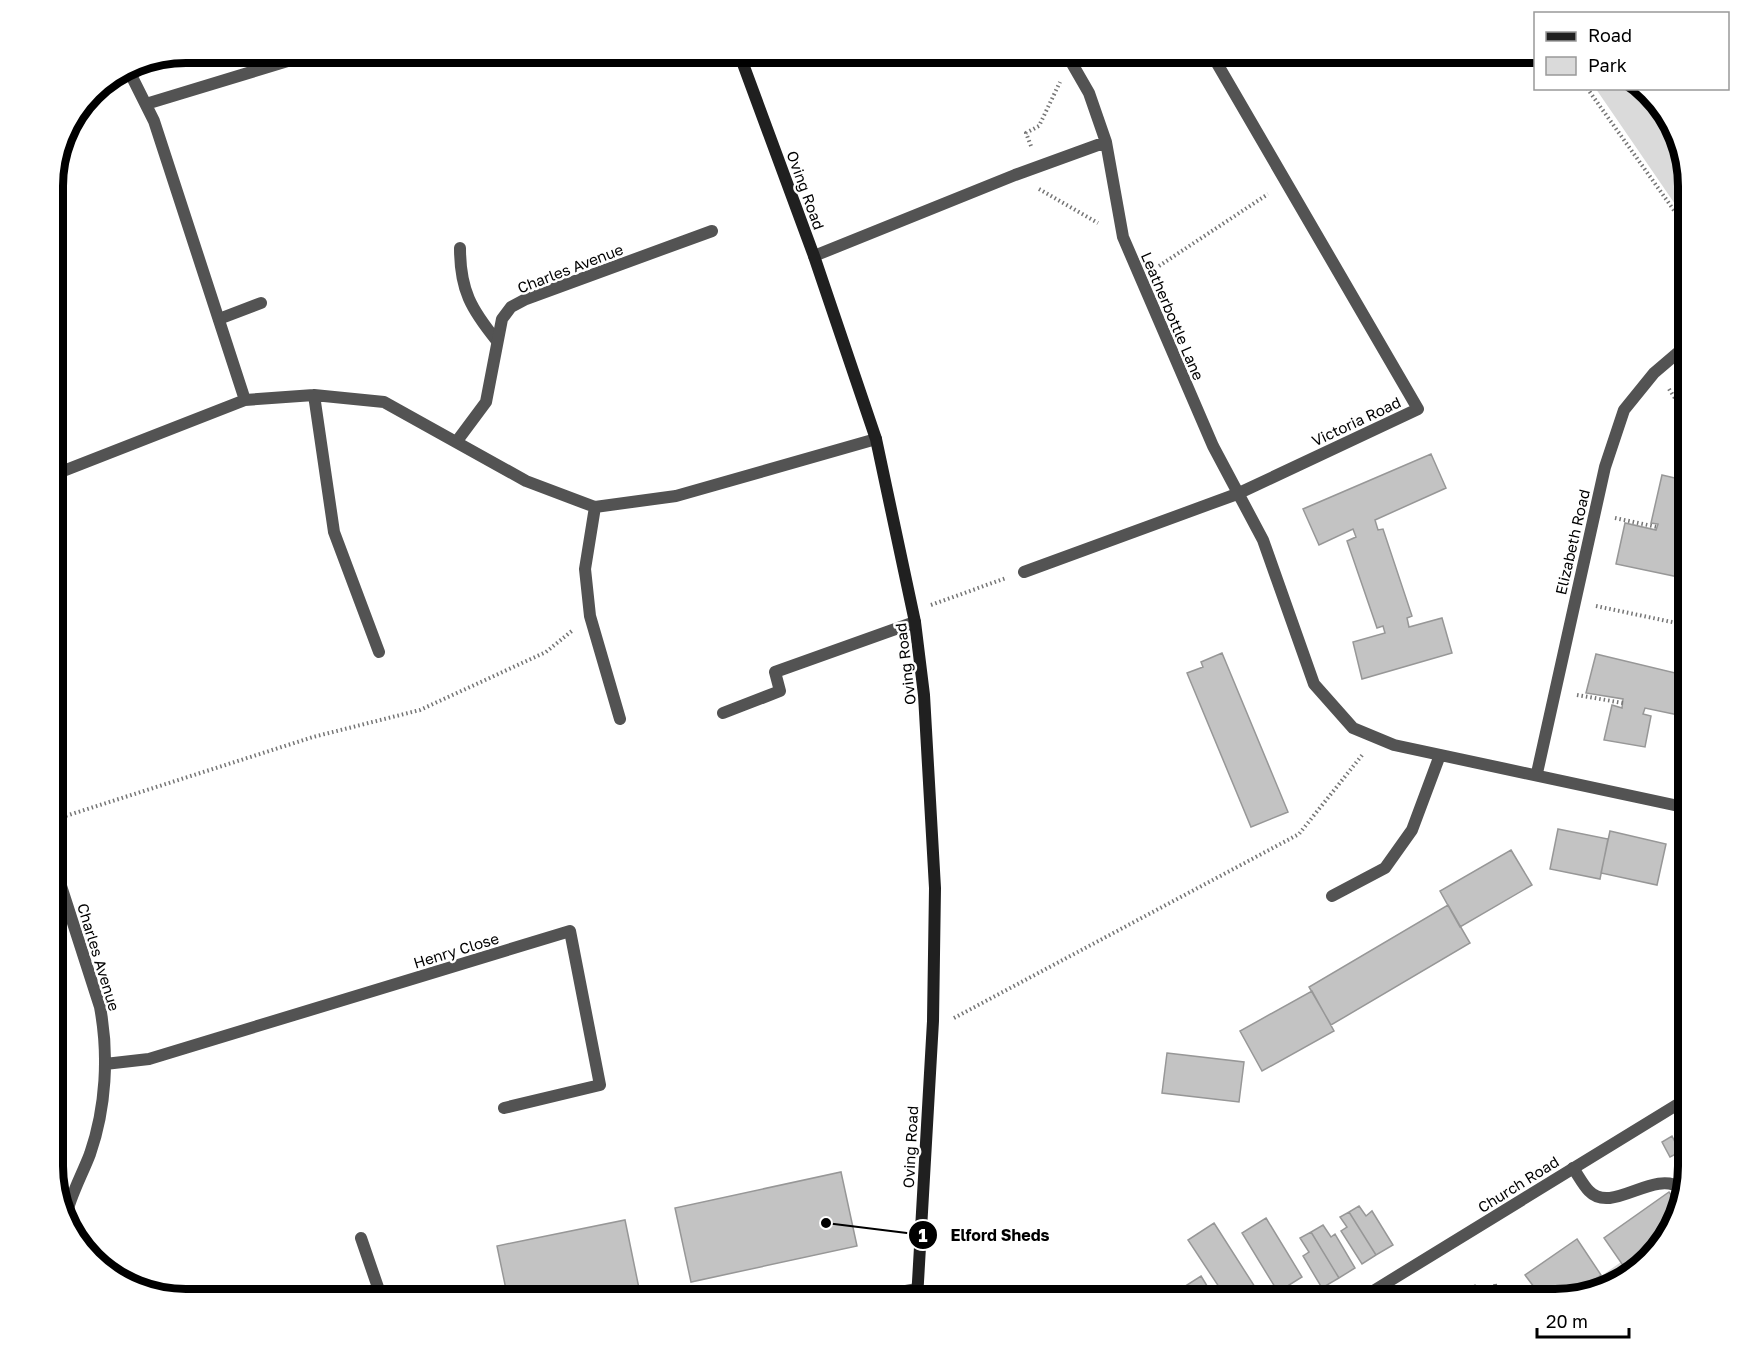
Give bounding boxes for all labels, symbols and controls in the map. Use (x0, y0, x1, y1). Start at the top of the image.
legend (1534, 12, 1729, 90)
text: Road (1588, 24, 1632, 46)
text: Park (1588, 54, 1627, 76)
street label: Oving Road (783, 148, 829, 232)
street label: Charles Avenue (515, 239, 626, 296)
street label: Leatherbottle Lane (1138, 249, 1208, 383)
street label: Victoria Road (1309, 393, 1403, 449)
street label: Elizabeth Road (1551, 487, 1593, 597)
street label: Oving Road (891, 622, 919, 706)
street label: Charles Avenue (74, 901, 124, 1013)
street label: Henry Close (411, 928, 501, 972)
street label: Oving Road (899, 1105, 921, 1189)
street label: Church Road (1474, 1152, 1562, 1216)
callout: Elford Sheds (908, 1218, 1061, 1252)
text: 1 (918, 1224, 928, 1246)
text: Elford Sheds (951, 1225, 1049, 1245)
scale bar (1537, 1301, 1628, 1339)
text: 20 m (1546, 1310, 1588, 1332)

